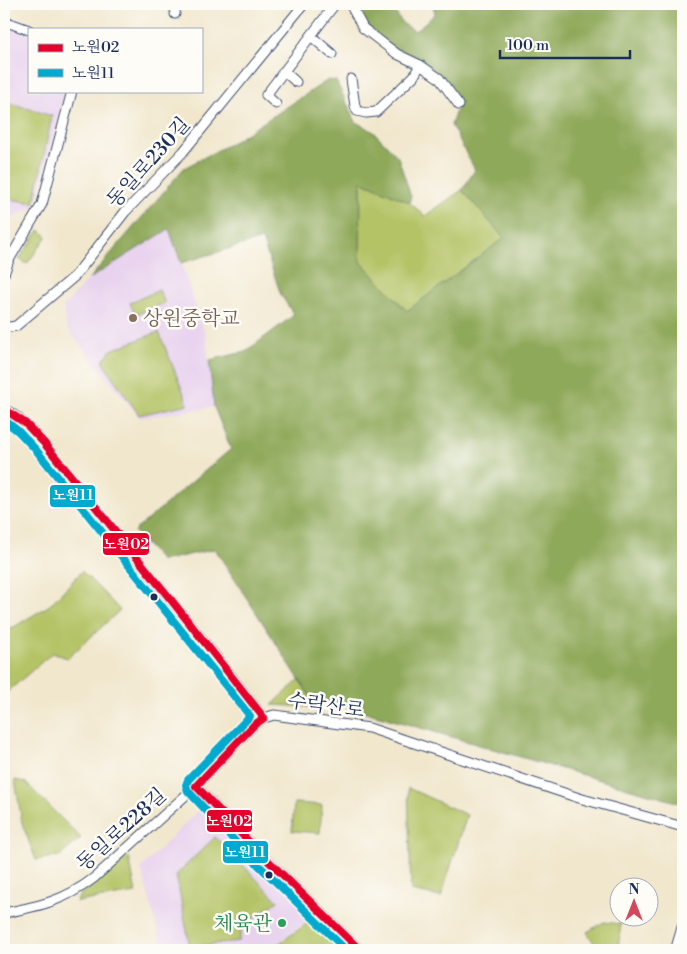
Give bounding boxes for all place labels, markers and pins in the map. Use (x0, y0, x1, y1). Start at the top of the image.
place label: 상원중학교 (143, 307, 240, 332)
marker: 상원중학교 (127, 312, 139, 324)
unlabelled marker (149, 592, 159, 602)
unlabelled marker (264, 870, 274, 880)
place label: 체육관 (214, 912, 273, 937)
marker: 체육관 (276, 917, 288, 929)

